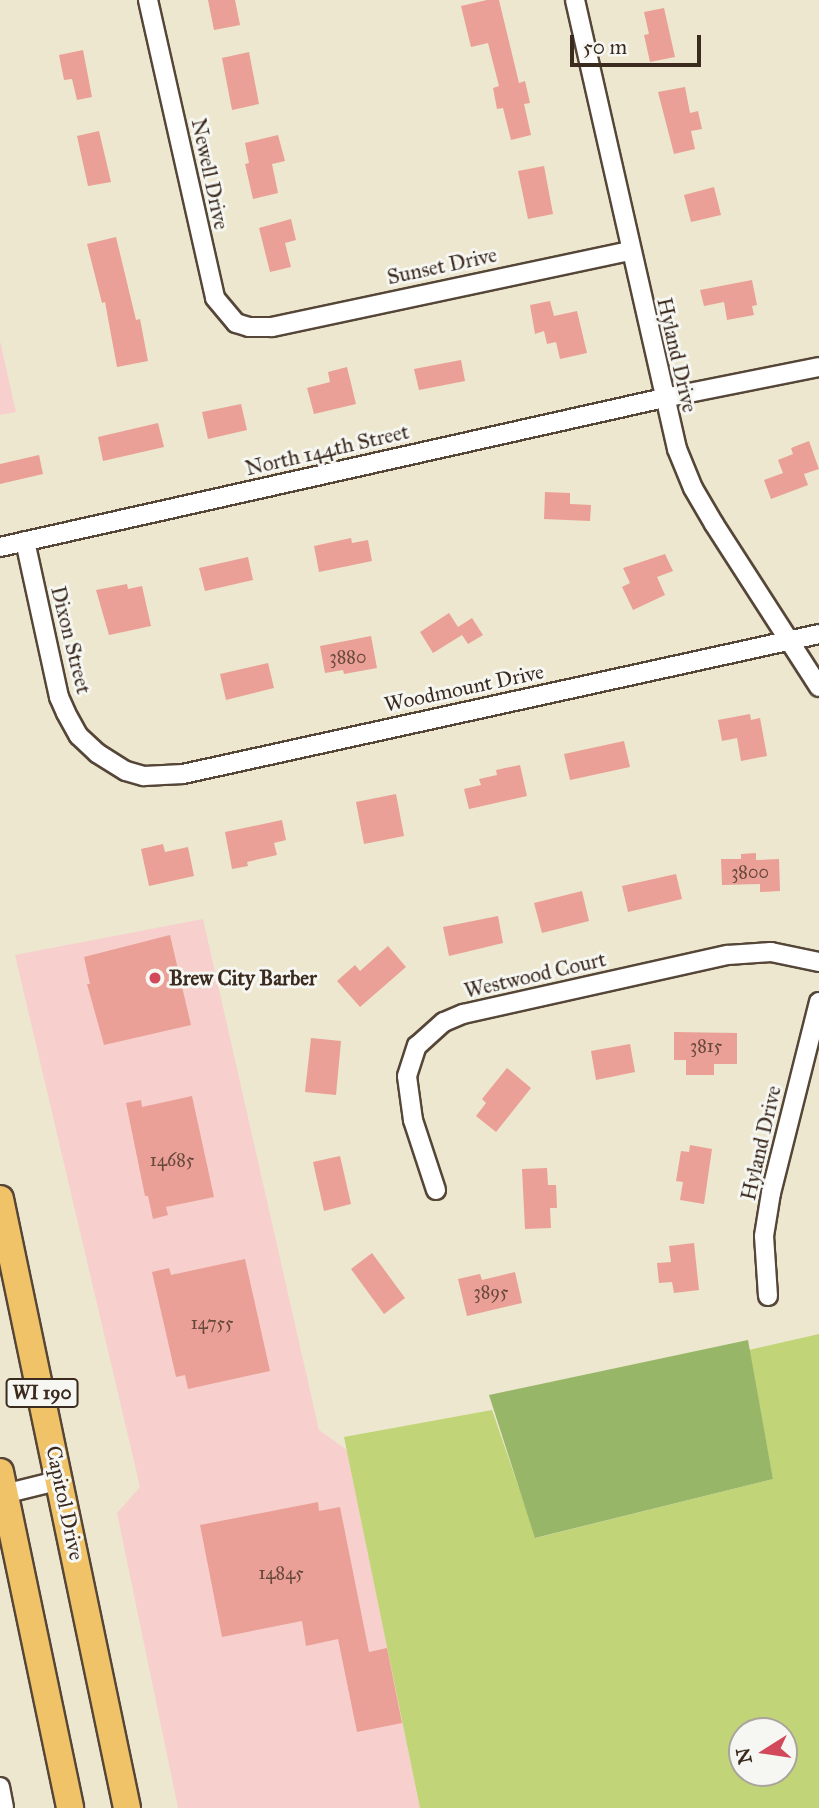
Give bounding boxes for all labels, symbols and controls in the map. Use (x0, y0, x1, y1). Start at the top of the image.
scale bar (574, 21, 705, 65)
text: 50 m (583, 34, 627, 60)
street label: Newell Drive (186, 116, 234, 232)
street label: Sunset Drive (385, 242, 499, 290)
street label: Hyland Drive (652, 295, 702, 415)
street label: North 144th Street (243, 419, 411, 481)
street label: Dixon Street (45, 583, 97, 697)
house number: 3880 (330, 646, 366, 668)
street label: Woodmount Drive (382, 659, 546, 717)
house number: 3800 (731, 861, 769, 883)
street label: Westwood Court (462, 946, 608, 1004)
place label: Brew City Barber (169, 965, 317, 991)
marker: Brew City Barber (147, 970, 163, 986)
house number: 3815 (690, 1035, 722, 1057)
street label: Hyland Drive (736, 1083, 786, 1203)
house number: 14685 (150, 1149, 194, 1171)
house number: 3895 (474, 1281, 508, 1303)
house number: 14755 (191, 1312, 233, 1334)
road number: WI 190 (5, 1378, 79, 1408)
street label: Capitol Drive (41, 1444, 89, 1562)
house number: 14845 (258, 1562, 304, 1584)
north arrow (728, 1717, 798, 1787)
text: N (731, 1746, 757, 1766)

